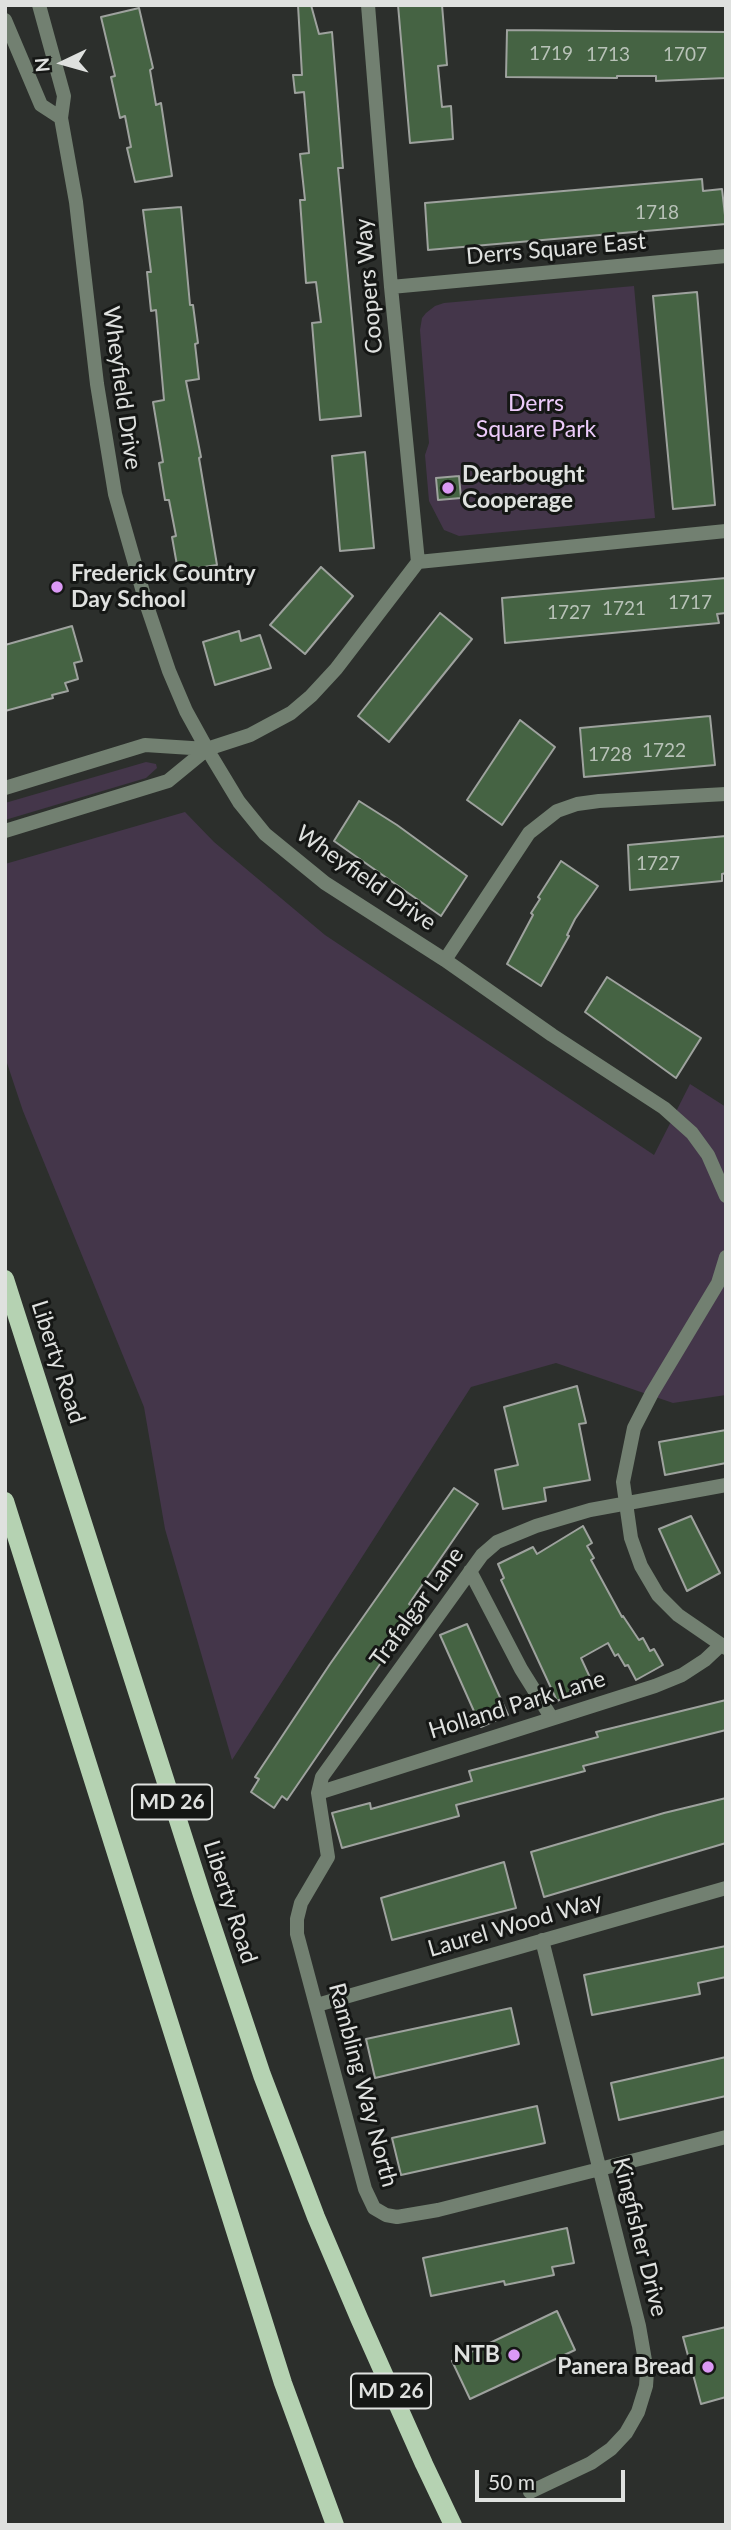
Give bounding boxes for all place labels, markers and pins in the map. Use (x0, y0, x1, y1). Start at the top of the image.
place label: Dearbought Cooperage (462, 461, 585, 515)
marker: Dearbought Cooperage (440, 480, 456, 496)
place label: Frederick Country Day School (71, 560, 256, 614)
marker: Frederick Country Day School (49, 579, 65, 595)
place label: NTB (453, 2341, 500, 2369)
marker: NTB (506, 2347, 522, 2363)
place label: Panera Bread (557, 2353, 694, 2381)
marker: Panera Bread (700, 2359, 716, 2375)

